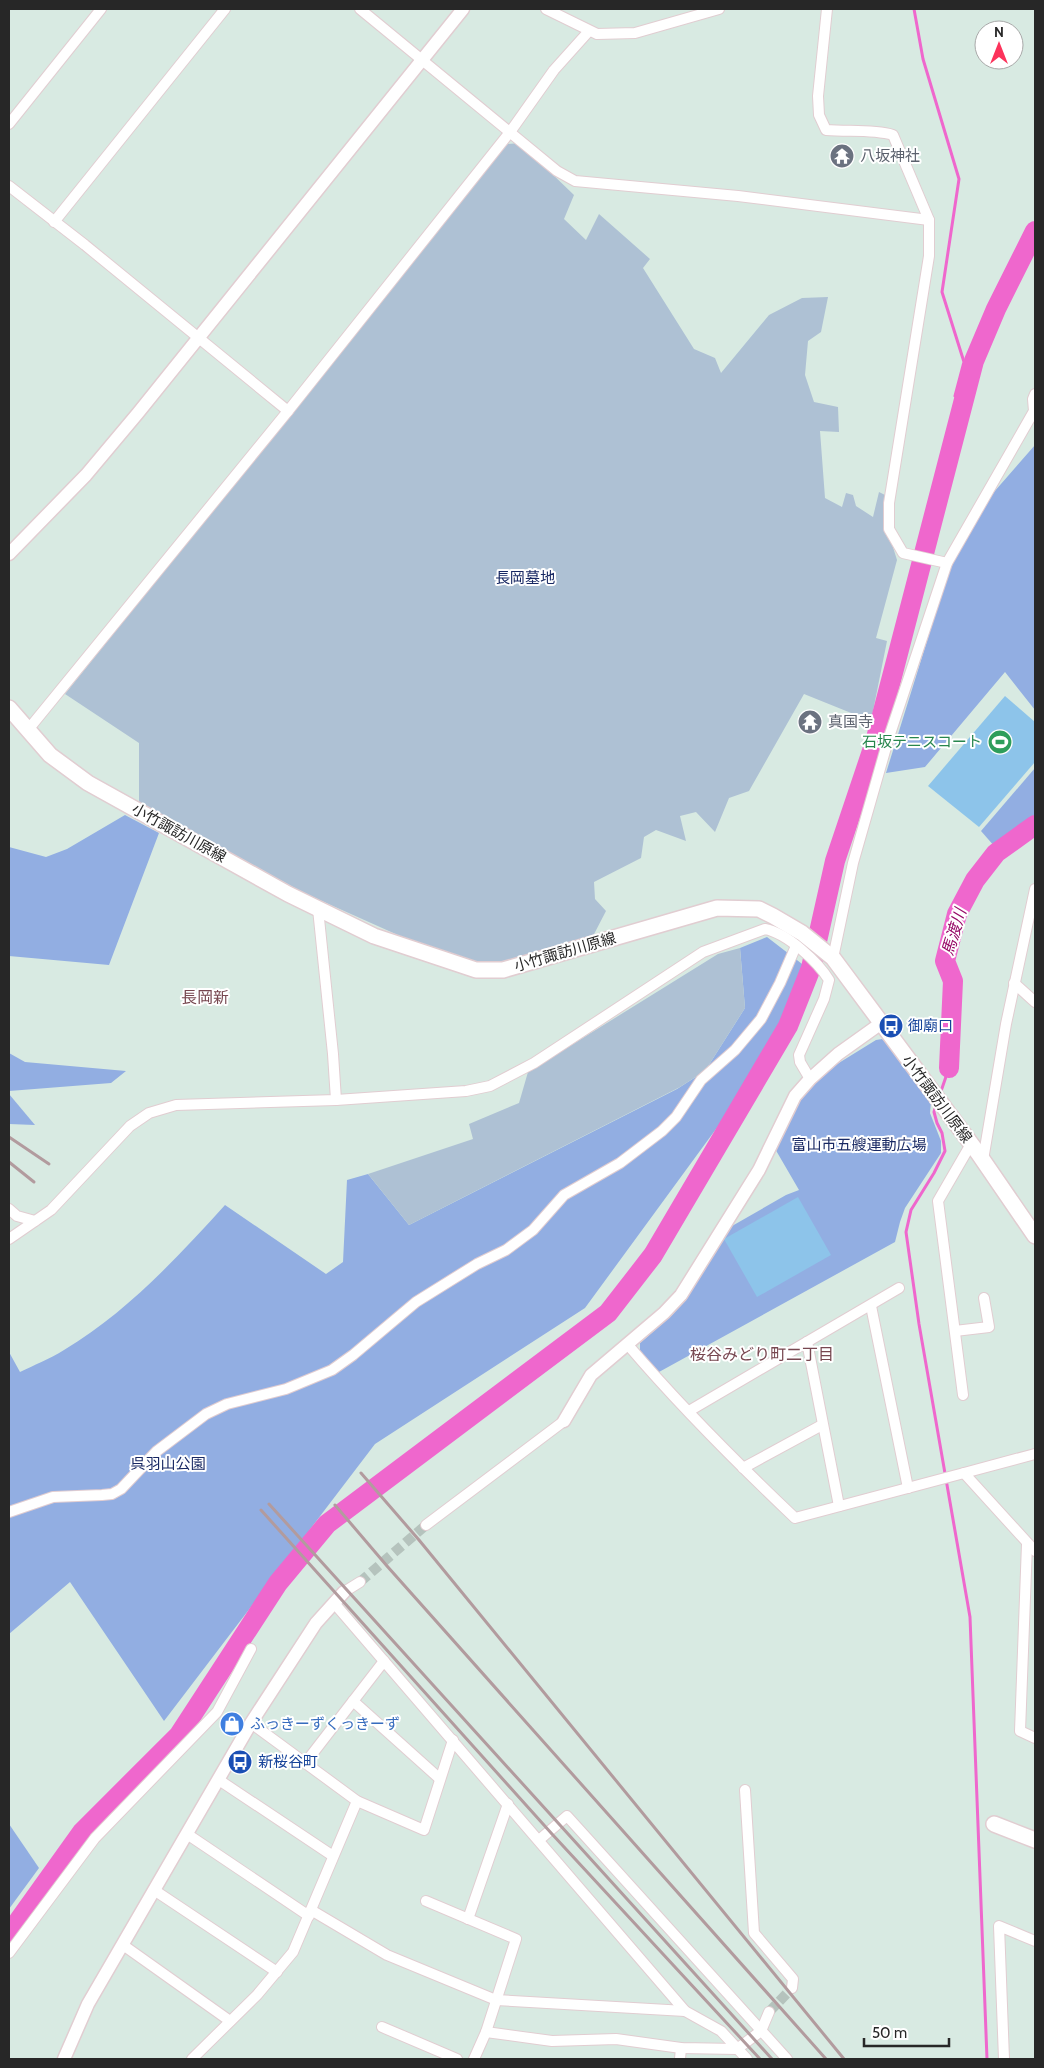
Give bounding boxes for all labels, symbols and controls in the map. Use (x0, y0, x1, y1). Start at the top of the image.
north arrow (974, 20, 1024, 70)
text: N (994, 23, 1004, 41)
temple icon: 八坂神社 (829, 143, 855, 169)
place label: 八坂神社 (860, 147, 920, 165)
park label: 長岡墓地 (495, 569, 555, 587)
temple icon: 真国寺 (797, 709, 823, 735)
place label: 真国寺 (828, 713, 873, 731)
sports icon: 石坂テニスコート (987, 729, 1013, 755)
place label: 石坂テニスコート (862, 733, 982, 751)
street label: 小竹諏訪川原線 (129, 800, 229, 866)
water label: 馬渡川 (938, 904, 971, 958)
street label: 小竹諏訪川原線 (512, 929, 618, 975)
district label: 長岡新 (181, 988, 229, 1007)
bus stop icon: 御廟口 (878, 1013, 904, 1039)
place label: 御廟口 (908, 1017, 953, 1035)
street label: 小竹諏訪川原線 (898, 1052, 976, 1146)
park label: 富山市五艘運動広場 (791, 1136, 927, 1154)
district label: 桜谷みどり町二丁目 (690, 1345, 834, 1364)
park label: 呉羽山公園 (130, 1455, 206, 1473)
shop icon: ふっきーずくっきーず (219, 1711, 245, 1737)
place label: ふっきーずくっきーず (250, 1715, 400, 1733)
bus stop icon: 新桜谷町 (227, 1749, 253, 1775)
place label: 新桜谷町 (258, 1753, 318, 1771)
scale bar (864, 2016, 949, 2048)
text: 50 m (872, 2024, 907, 2042)

